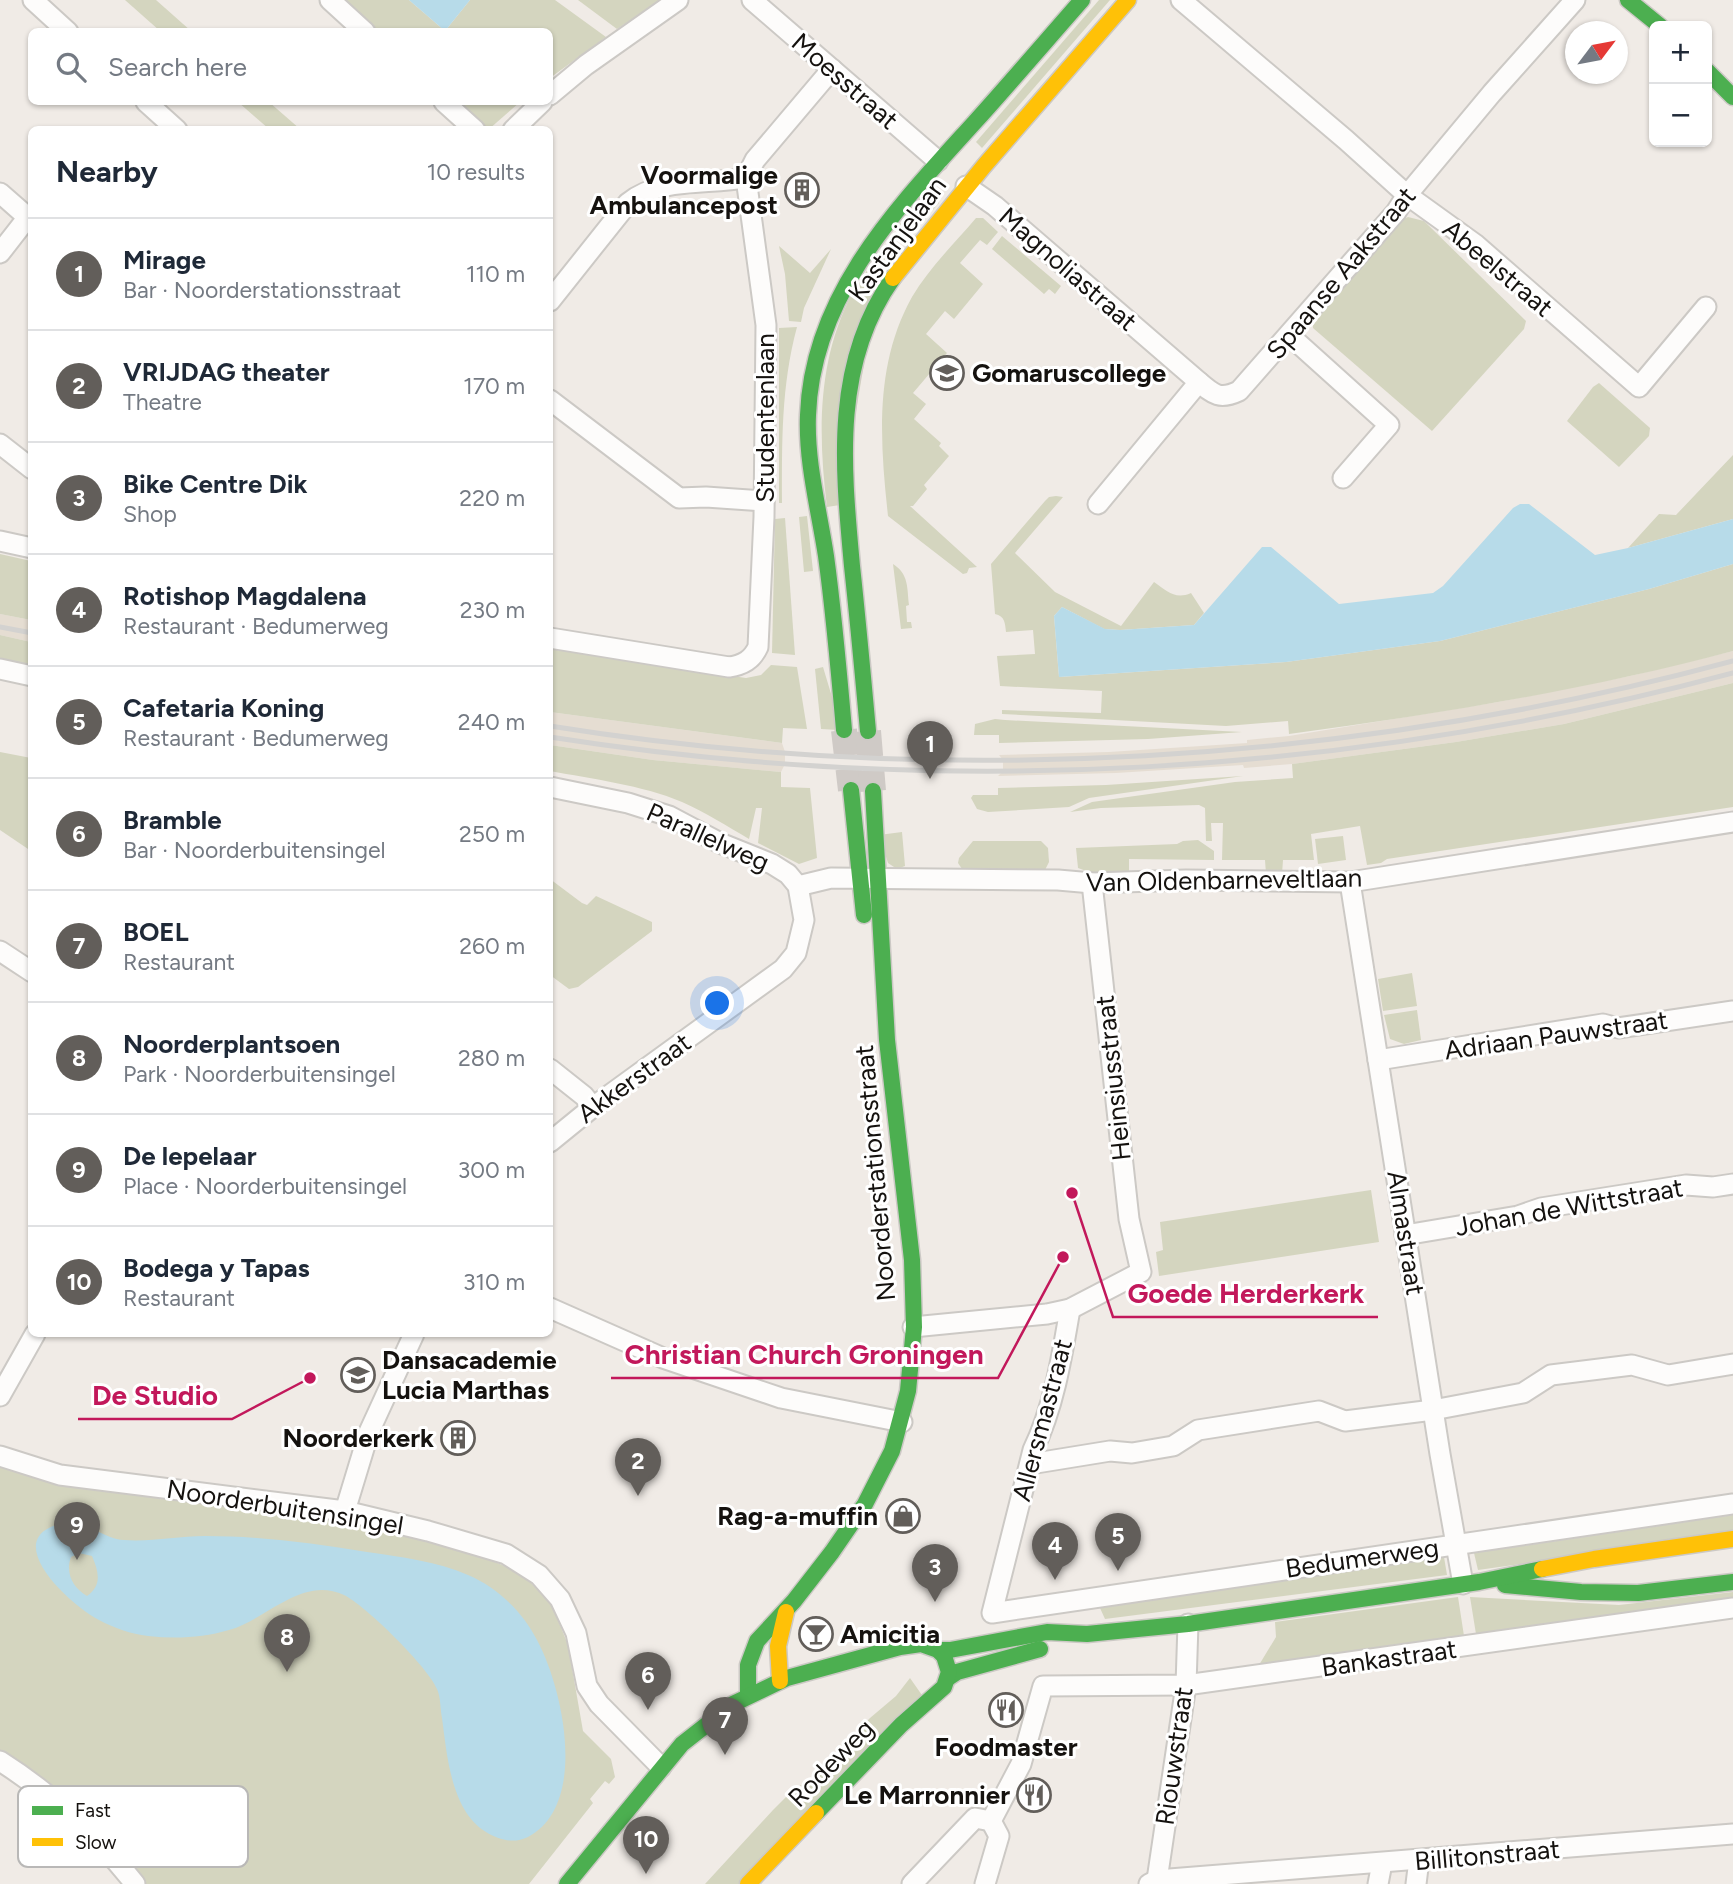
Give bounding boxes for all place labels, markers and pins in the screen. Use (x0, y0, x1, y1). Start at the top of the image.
place label: Voormalige Ambulancepost (590, 159, 778, 221)
building icon: Voormalige Ambulancepost (783, 171, 821, 209)
school or university icon: Gomaruscollege (928, 354, 966, 392)
place label: Gomaruscollege (972, 357, 1166, 389)
pin: 1 (907, 721, 953, 779)
callout: Goede Herderkerk (1113, 1268, 1378, 1317)
callout: Christian Church Groningen (611, 1329, 998, 1378)
place label: Dansacademie Lucia Marthas (382, 1344, 557, 1406)
school or university icon: Dansacademie Lucia Marthas (339, 1356, 377, 1394)
callout: De Studio (78, 1370, 232, 1419)
building icon: Noorderkerk (439, 1419, 477, 1457)
place label: Noorderkerk (283, 1422, 434, 1454)
pin: 2 (615, 1438, 661, 1496)
shop icon: Rag-a-muffin (884, 1497, 922, 1535)
place label: Rag-a-muffin (717, 1500, 878, 1532)
pin: 9 (54, 1502, 100, 1560)
pin: 5 (1095, 1513, 1141, 1571)
pin: 4 (1032, 1522, 1078, 1580)
pin: 3 (912, 1544, 958, 1602)
pin: 8 (264, 1614, 310, 1672)
bar icon: Amicitia (797, 1615, 835, 1653)
place label: Amicitia (840, 1618, 940, 1650)
pin: 6 (625, 1652, 671, 1710)
restaurant icon: Foodmaster (987, 1691, 1025, 1729)
pin: 7 (702, 1697, 748, 1755)
place label: Foodmaster (934, 1731, 1078, 1763)
restaurant icon: Le Marronnier (1015, 1776, 1053, 1814)
place label: Le Marronnier (844, 1779, 1010, 1811)
pin: 10 (623, 1816, 669, 1874)

